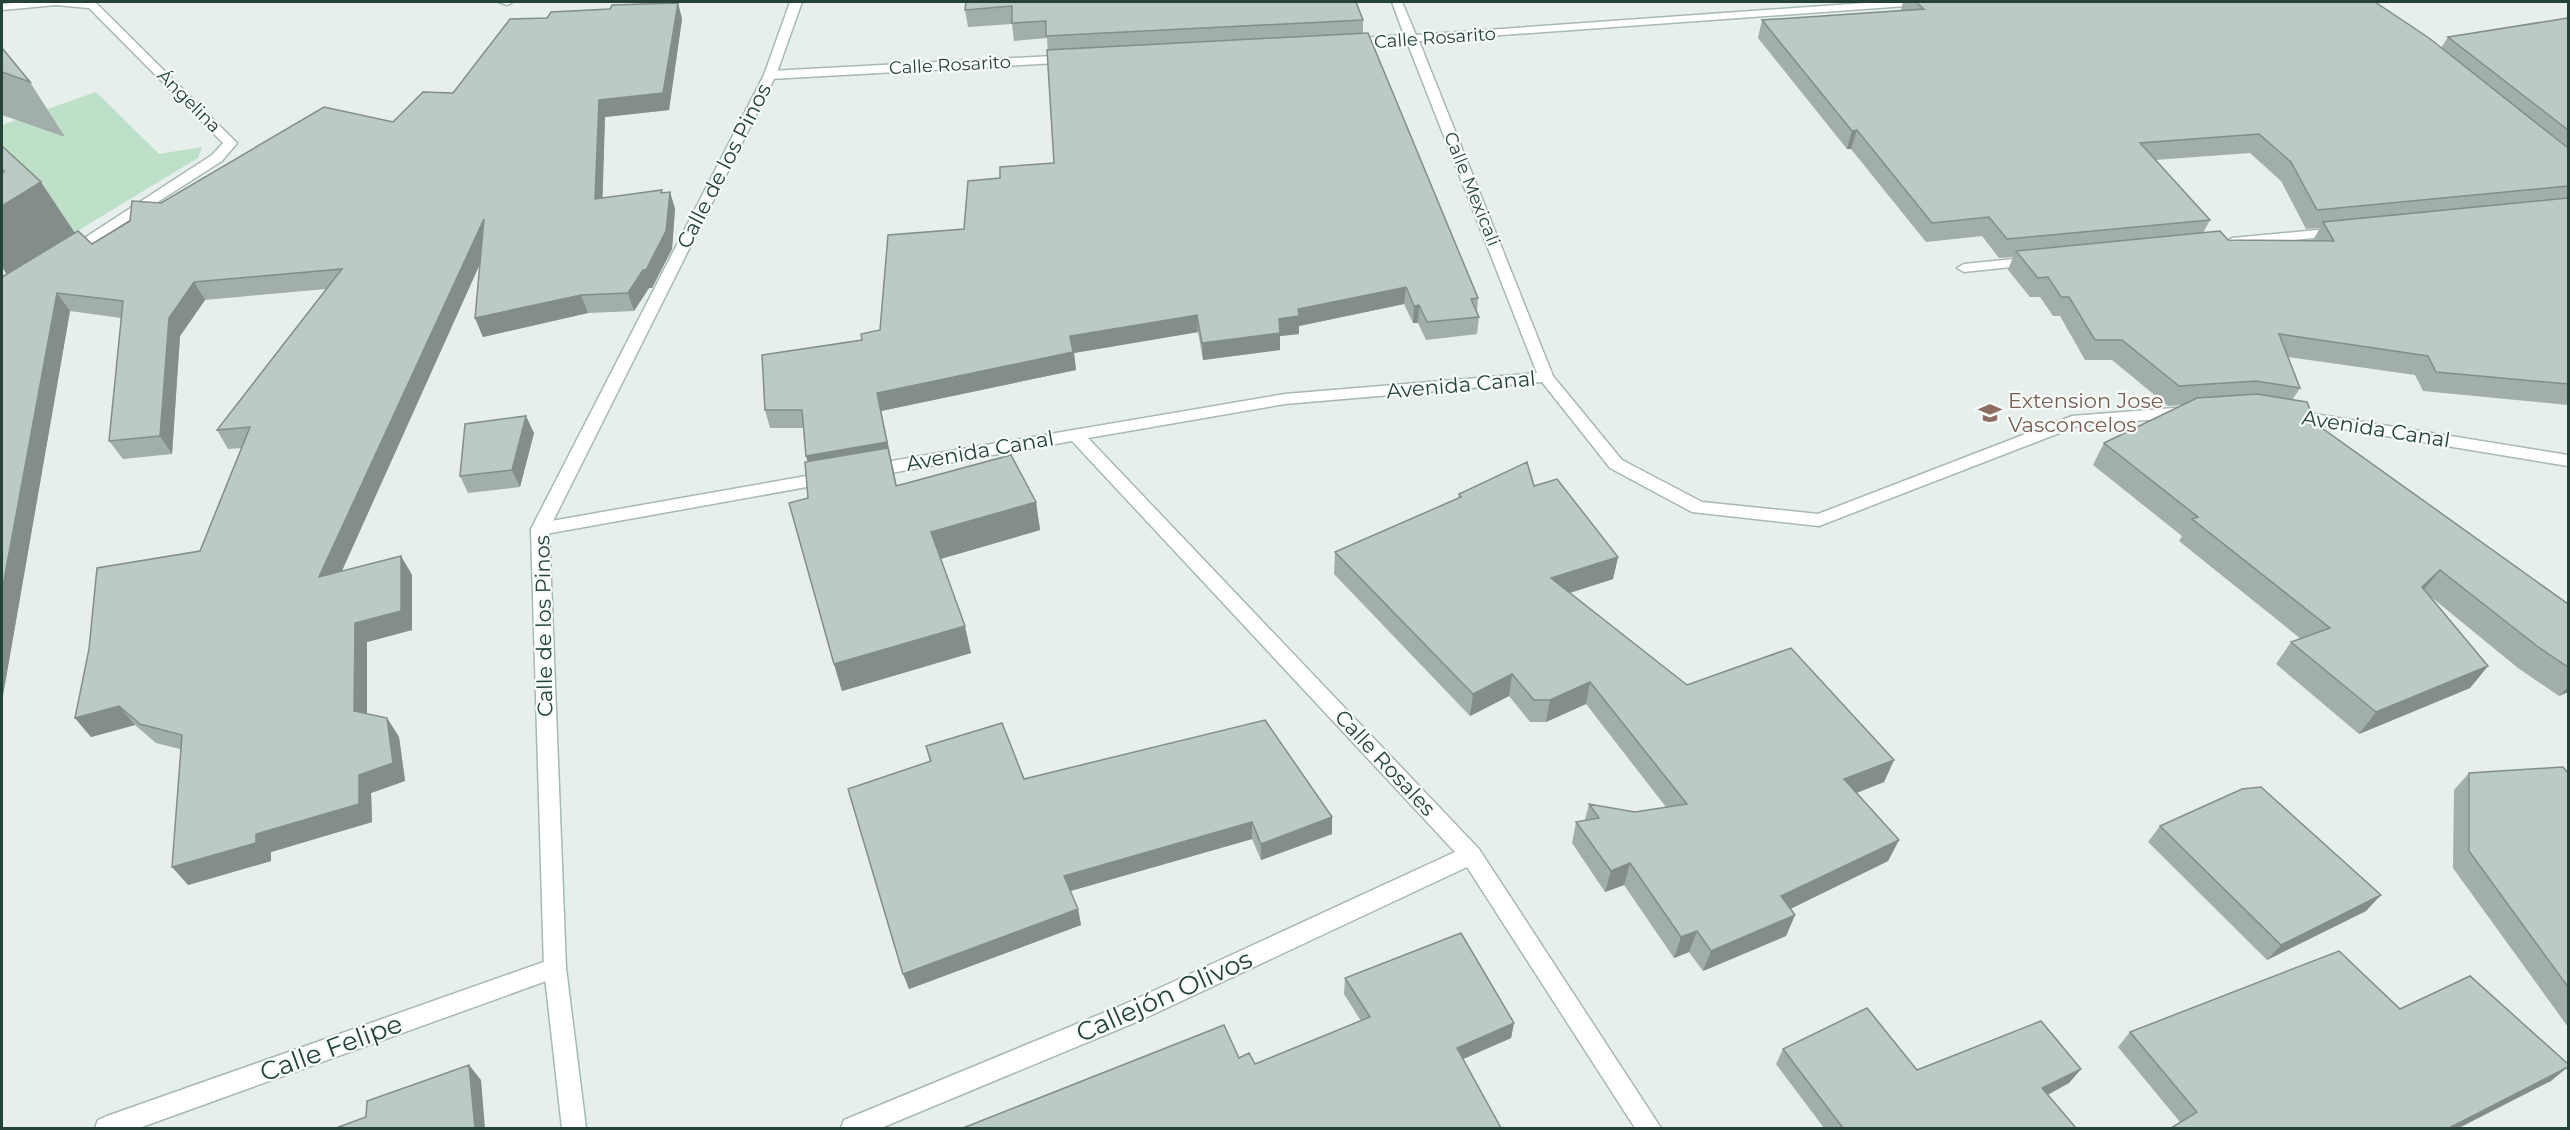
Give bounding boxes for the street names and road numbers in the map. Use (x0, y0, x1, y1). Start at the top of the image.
street label: Calle Rosarito (1373, 23, 1497, 53)
street label: Calle Rosarito (888, 51, 1012, 79)
street label: Ángelina (153, 65, 225, 137)
street label: Calle de los Pinos (671, 79, 776, 253)
street label: Calle Mexicali (1439, 129, 1505, 249)
street label: Avenida Canal (1385, 366, 1537, 403)
street label: Avenida Canal (2300, 404, 2452, 453)
street label: Avenida Canal (904, 425, 1056, 476)
street label: Calle de los Pinos (529, 535, 558, 717)
street label: Calle Rosales (1330, 704, 1441, 821)
street label: Callejón Olivos (1071, 943, 1257, 1049)
street label: Calle Felipe (255, 1007, 407, 1089)

